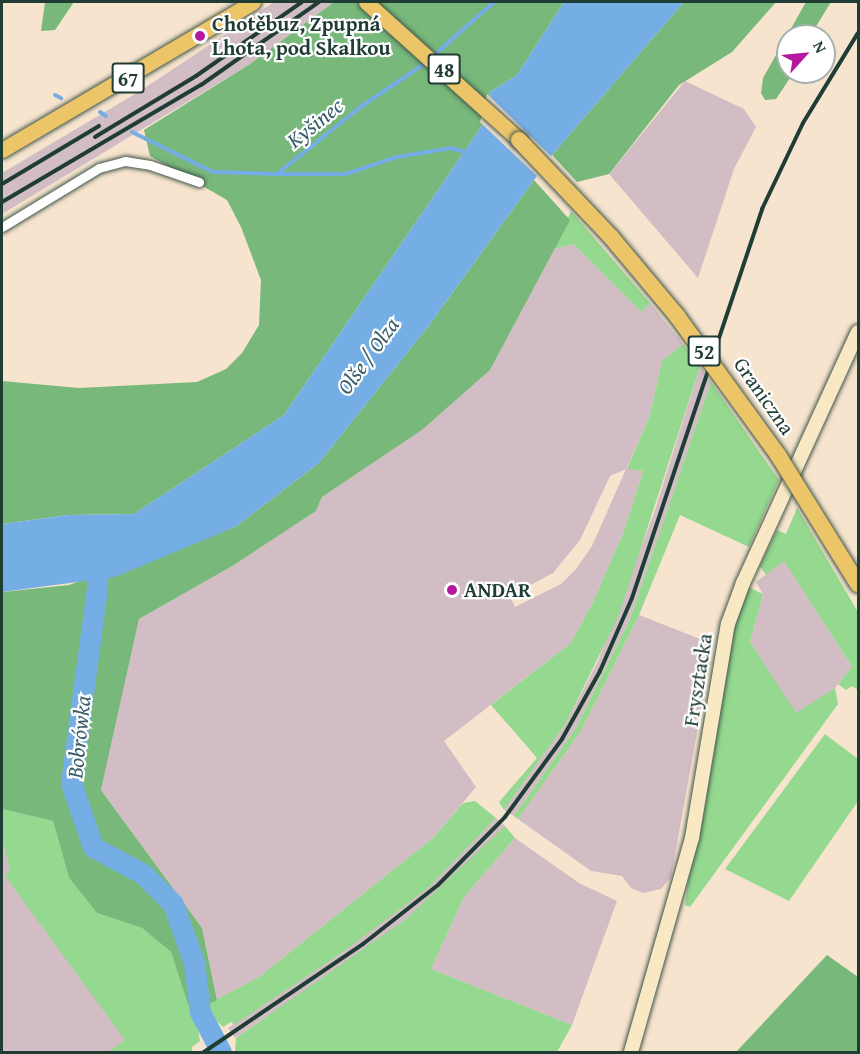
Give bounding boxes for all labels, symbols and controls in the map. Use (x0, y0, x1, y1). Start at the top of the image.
place label: Chotěbuz, Zpupná Lhota, pod Skalkou (212, 11, 391, 61)
north arrow (776, 24, 836, 84)
marker: Chotěbuz, Zpupná Lhota, pod Skalkou (193, 29, 207, 43)
text: N (807, 37, 833, 57)
road number: 48 (428, 52, 460, 86)
road number: 67 (112, 61, 144, 95)
water label: Kyšinec (282, 92, 348, 154)
water label: Olše / Olza (331, 313, 405, 399)
road number: 52 (688, 334, 720, 368)
street label: Graniczna (728, 352, 800, 440)
place label: ANDAR (464, 577, 531, 603)
marker: ANDAR (445, 583, 459, 597)
street label: Frysztacka (678, 632, 718, 728)
water label: Bobrówka (62, 694, 96, 780)

